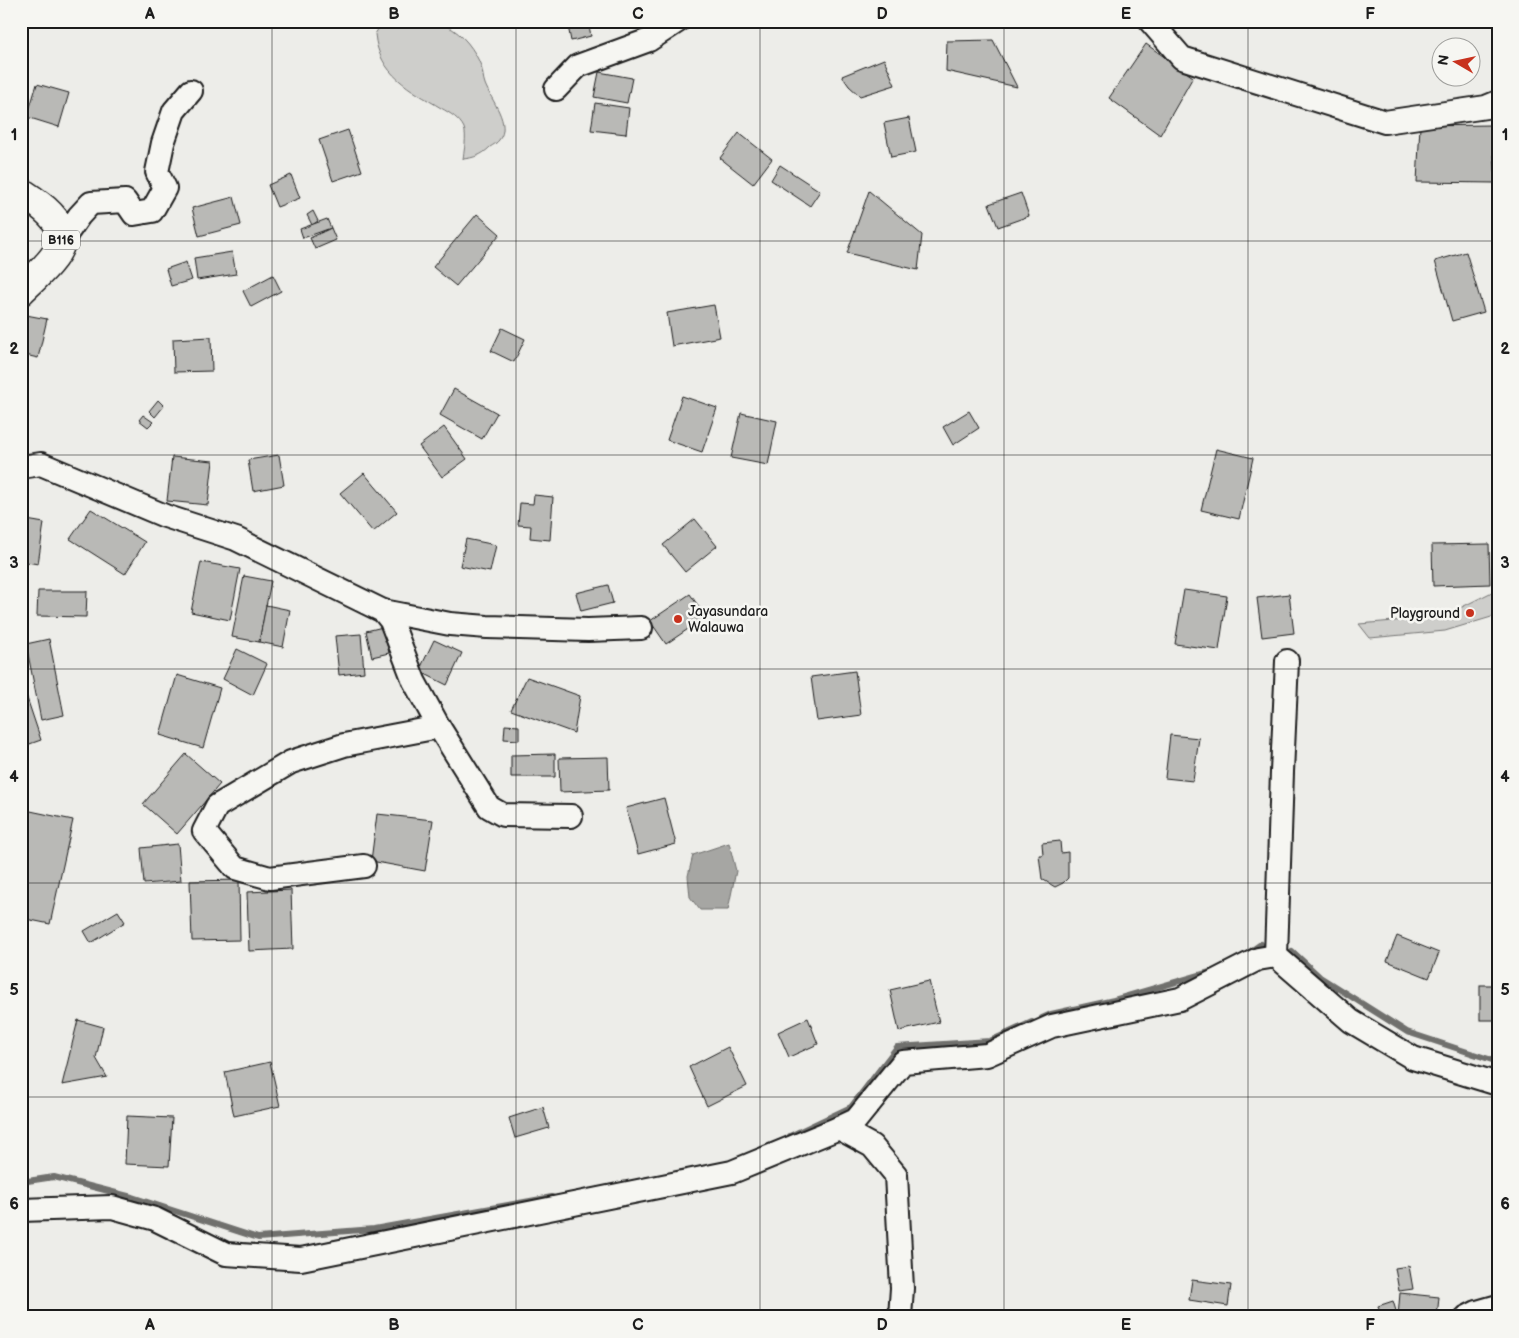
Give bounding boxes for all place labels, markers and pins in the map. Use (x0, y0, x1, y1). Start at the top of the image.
place label: Jayasundara Walauwa (688, 603, 768, 636)
place label: Playground (1390, 605, 1460, 622)
marker: Playground (1464, 607, 1476, 619)
marker: Jayasundara Walauwa (672, 613, 684, 625)

